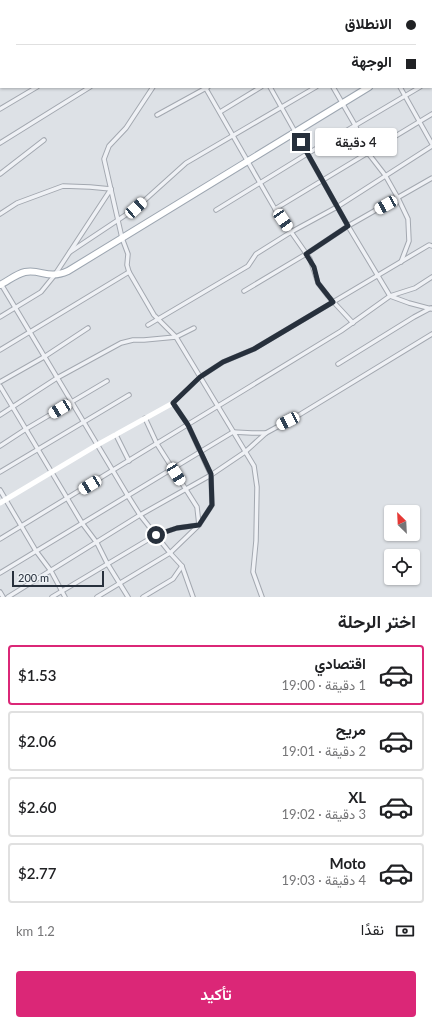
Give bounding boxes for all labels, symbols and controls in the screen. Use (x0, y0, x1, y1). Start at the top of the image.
text: الانطلاق (345, 14, 392, 32)
text: الوجهة (351, 52, 392, 70)
callout: 4 دقيقة (315, 128, 397, 156)
route end (292, 133, 310, 151)
text: 4 دقيقة (335, 134, 377, 150)
car (373, 194, 399, 216)
car (123, 196, 149, 220)
car (271, 207, 295, 233)
car (47, 398, 73, 420)
car (275, 410, 301, 432)
car (165, 461, 187, 487)
car (77, 474, 103, 496)
north arrow (384, 505, 420, 541)
map controls (384, 505, 420, 585)
route start (147, 526, 165, 544)
button: locate (384, 549, 420, 585)
scale bar (12, 569, 104, 588)
text: 200 m (18, 571, 49, 584)
text: اختر الرحلة (338, 610, 416, 632)
text: اقتصادي (314, 654, 366, 672)
icon: car (378, 657, 414, 693)
text: $1.53 (18, 666, 56, 684)
text: 1 دقيقة · 19:00 (282, 677, 366, 693)
text: مريح (336, 720, 366, 738)
icon: car (378, 723, 414, 759)
text: $2.06 (18, 732, 56, 750)
text: 2 دقيقة · 19:01 (282, 743, 366, 759)
text: XL (348, 788, 366, 806)
icon: car (378, 789, 414, 825)
text: $2.60 (18, 798, 56, 816)
text: 3 دقيقة · 19:02 (282, 806, 366, 822)
text: Moto (329, 854, 366, 872)
icon: car (378, 855, 414, 891)
text: $2.77 (18, 864, 56, 882)
text: 4 دقيقة · 19:03 (282, 872, 366, 888)
text: نقدًا (361, 920, 384, 938)
icon: cash (394, 920, 416, 942)
text: 1.2 km (16, 923, 55, 939)
button: تأكيد (16, 971, 416, 1017)

